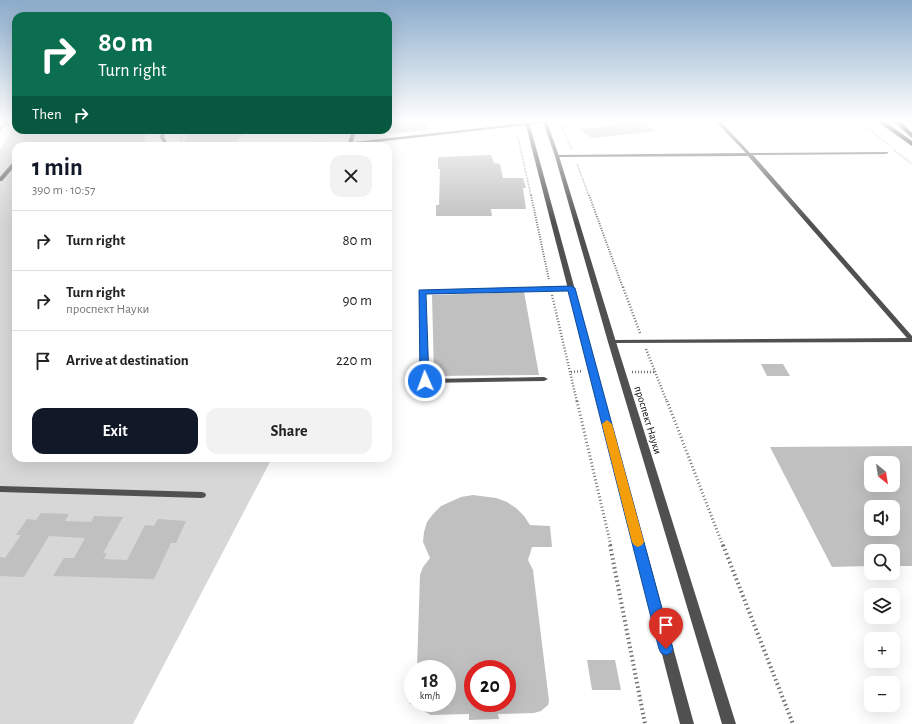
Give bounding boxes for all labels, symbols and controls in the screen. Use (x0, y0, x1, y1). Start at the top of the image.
icon: right (32, 28, 84, 80)
text: 80 m (98, 29, 153, 57)
text: Turn right (98, 62, 167, 80)
icon: right (70, 104, 92, 126)
text: Then (32, 107, 62, 122)
button: close (330, 155, 372, 197)
text: 1 min (32, 156, 83, 180)
text: 390 m · 10:57 (32, 184, 95, 197)
icon: right (32, 230, 54, 252)
text: Turn right (66, 233, 125, 248)
text: 80 m (342, 233, 372, 248)
text: Turn right (66, 285, 125, 300)
icon: right (32, 290, 54, 312)
text: 90 m (343, 293, 372, 308)
text: проспект Науки (66, 303, 150, 316)
icon: arrive (32, 350, 54, 372)
text: Arrive at destination (66, 353, 189, 368)
text: 220 m (336, 353, 372, 368)
position arrow (404, 360, 446, 402)
street label: проспект Науки (632, 385, 664, 455)
button: Exit (32, 408, 198, 454)
button: Share (206, 408, 372, 454)
north arrow (864, 456, 900, 492)
map controls (864, 456, 900, 712)
button: sound (864, 500, 900, 536)
button: search (864, 544, 900, 580)
button: layers (864, 588, 900, 624)
pin (649, 608, 683, 649)
icon: arrive (655, 614, 677, 636)
button: + (864, 632, 900, 668)
speed limit sign: 20 (464, 660, 516, 712)
text: 18 (421, 671, 439, 691)
button: − (864, 676, 900, 712)
text: km/h (420, 691, 440, 701)

